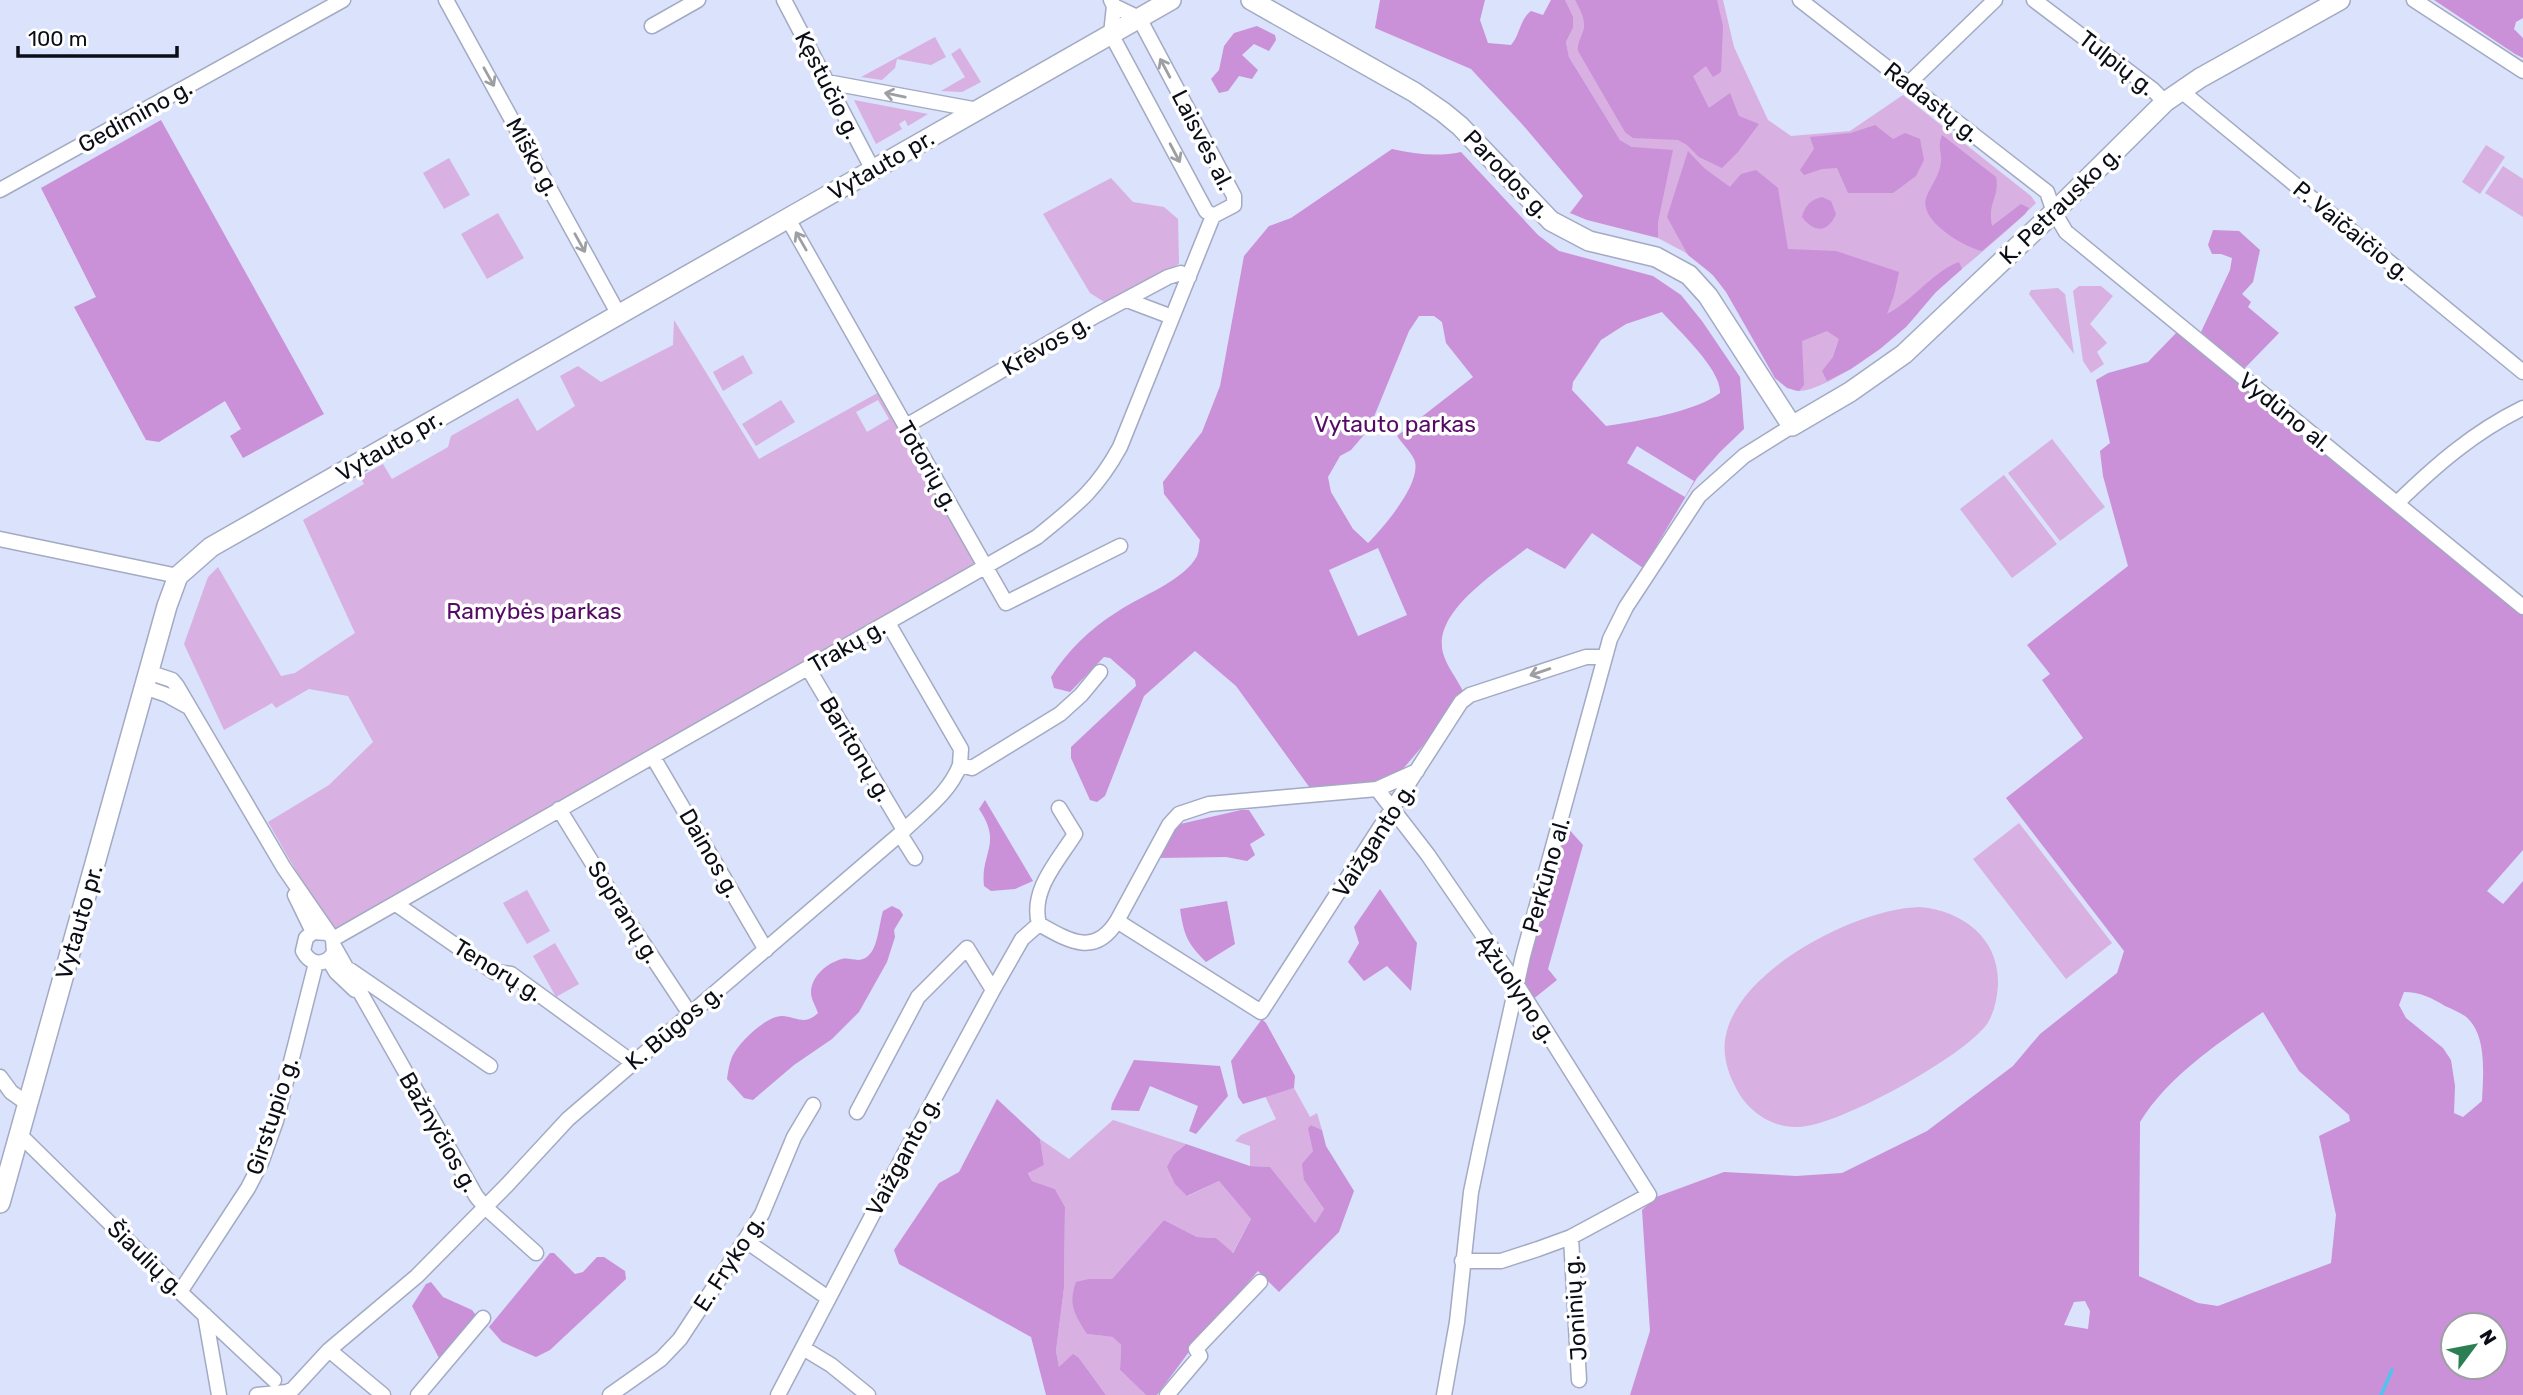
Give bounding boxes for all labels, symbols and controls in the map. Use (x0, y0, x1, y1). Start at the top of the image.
scale bar (18, 14, 177, 58)
street label: Tulpių g. (2073, 25, 2161, 101)
text: 100 m (28, 26, 87, 51)
street label: Kęstučio g. (789, 26, 867, 144)
street label: Radastų g. (1879, 56, 1985, 148)
one-way arrow (1158, 58, 1172, 78)
one-way arrow (482, 66, 496, 87)
street label: Gedimino g. (73, 73, 197, 159)
street label: Laisvės al. (1166, 85, 1240, 195)
one-way arrow (884, 87, 907, 101)
street label: Miško g. (500, 113, 566, 201)
street label: Vytauto pr. (823, 123, 939, 207)
street label: Parodos g. (1458, 124, 1556, 224)
street label: K. Petrausko g. (1993, 140, 2127, 270)
one-way arrow (1169, 142, 1182, 163)
street label: P. Vaičaičio g. (2287, 175, 2417, 287)
one-way arrow (794, 232, 808, 252)
one-way arrow (573, 233, 587, 253)
street label: Krėvos g. (997, 309, 1095, 381)
street label: Vydūno al. (2233, 366, 2337, 458)
street label: Vytauto pr. (331, 404, 447, 488)
park label: Vytauto parkas (1314, 410, 1476, 438)
street label: Totorių g. (891, 416, 965, 516)
park label: Ramybės parkas (446, 597, 622, 625)
street label: Trakų g. (804, 613, 890, 679)
one-way arrow (1529, 667, 1551, 679)
street label: Baritonų g. (814, 691, 898, 807)
street label: Vaižganto g. (1327, 777, 1421, 903)
street label: Dainos g. (673, 803, 747, 903)
street label: Perkūno al. (1516, 814, 1576, 936)
street label: Sopranų g. (582, 856, 666, 968)
street label: Vytauto pr. (49, 862, 109, 982)
street label: Ąžuolyno g. (1471, 929, 1563, 1049)
street label: Tenorų g. (448, 933, 548, 1007)
street label: K. Būgos g. (620, 978, 728, 1076)
street label: Girstupio g. (240, 1054, 304, 1178)
street label: Bažnyčios g. (393, 1067, 485, 1197)
street label: Vaižganto g. (860, 1092, 946, 1220)
street label: E. Fryko g. (687, 1209, 771, 1317)
street label: Šiaulių g. (102, 1214, 190, 1302)
street label: Joninių g. (1557, 1254, 1593, 1362)
north arrow (2439, 1311, 2509, 1381)
text: N (2475, 1325, 2501, 1349)

